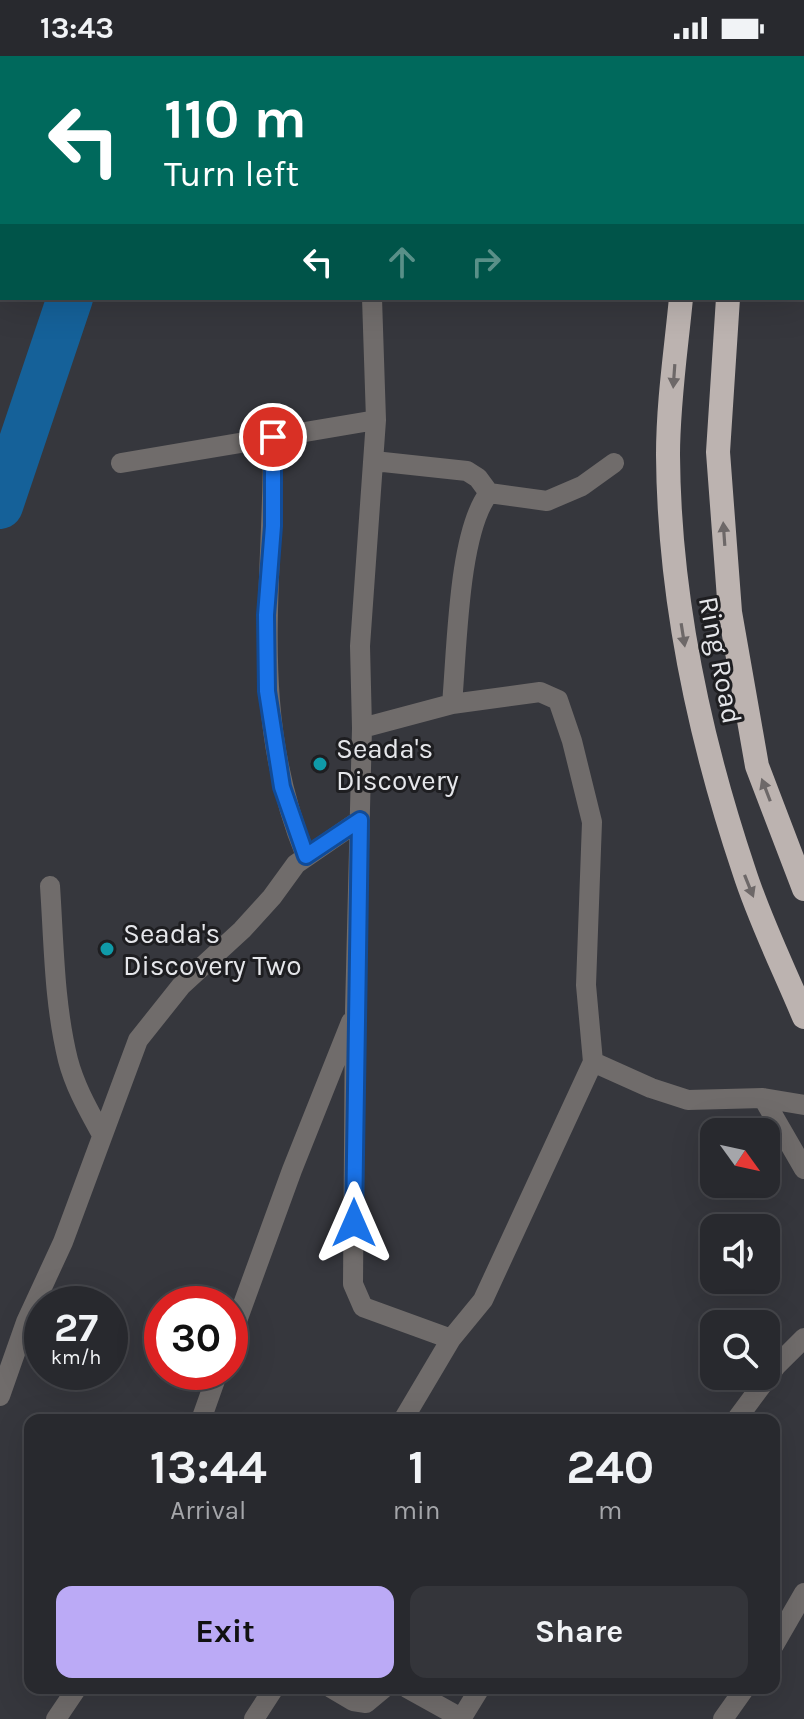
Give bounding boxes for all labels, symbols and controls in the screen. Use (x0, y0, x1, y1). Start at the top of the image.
text: 13:43 (40, 10, 114, 46)
text: 110 m (164, 86, 307, 151)
icon: left (32, 88, 136, 192)
text: Turn left (164, 153, 299, 195)
icon: left (296, 240, 340, 284)
icon: ahead (380, 240, 424, 284)
icon: right (464, 240, 508, 284)
one-way arrow (667, 364, 680, 389)
pin (239, 403, 307, 471)
icon: arrive (251, 415, 295, 459)
one-way arrow (717, 521, 730, 546)
street label: Ring Road (692, 593, 749, 727)
one-way arrow (677, 623, 690, 648)
place label: Seada's Discovery (336, 732, 459, 797)
marker: Seada's Discovery (311, 755, 329, 773)
one-way arrow (759, 778, 772, 802)
one-way arrow (743, 874, 756, 898)
place label: Seada's Discovery Two (123, 917, 301, 982)
marker: Seada's Discovery Two (98, 940, 116, 958)
north arrow (700, 1118, 780, 1198)
map controls (700, 1118, 780, 1390)
position arrow (312, 1181, 396, 1265)
button: sound (700, 1214, 780, 1294)
speed limit sign: 30 (144, 1286, 248, 1390)
text: 27 (54, 1304, 98, 1351)
button: search (700, 1310, 780, 1390)
text: km/h (51, 1346, 101, 1369)
text: 13:44 (150, 1439, 267, 1495)
text: 1 (408, 1439, 425, 1495)
text: 240 (566, 1439, 654, 1495)
text: Arrival (170, 1495, 246, 1526)
text: min (393, 1495, 440, 1526)
text: m (598, 1495, 622, 1526)
button: Exit (56, 1586, 394, 1678)
button: Share (410, 1586, 748, 1678)

